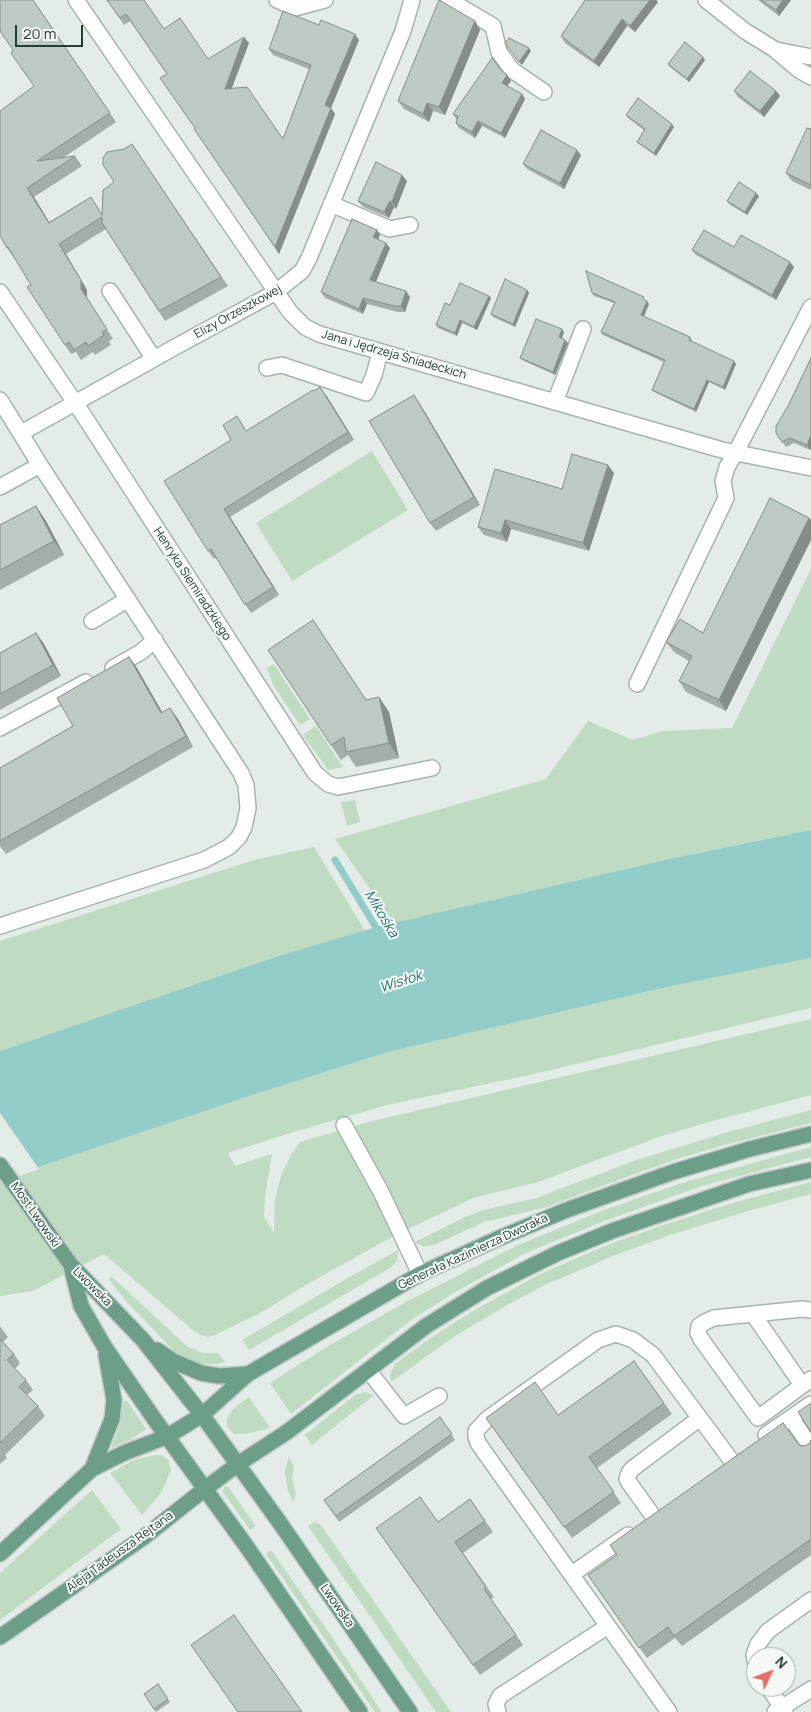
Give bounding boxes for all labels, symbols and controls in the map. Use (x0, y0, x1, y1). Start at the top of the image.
scale bar (18, 15, 85, 47)
text: 20 m (23, 23, 56, 44)
street label: Elizy Orzeszkowej (192, 282, 284, 342)
street label: Jana i Jędrzeja Śniadeckich (320, 327, 468, 383)
street label: Henryka Siemiradzkiego (150, 525, 234, 643)
water label: Mikośka (360, 887, 402, 941)
water label: Wisłok (378, 967, 424, 997)
street label: Most Lwowski (7, 1180, 63, 1250)
street label: Generała Kazimierza Dworaka (396, 1211, 550, 1293)
street label: Lwowska (69, 1264, 115, 1310)
street label: Aleja Tadeusza Rejtana (64, 1509, 176, 1595)
street label: Lwowska (317, 1582, 357, 1630)
north arrow (746, 1647, 796, 1697)
text: N (771, 1652, 792, 1672)

